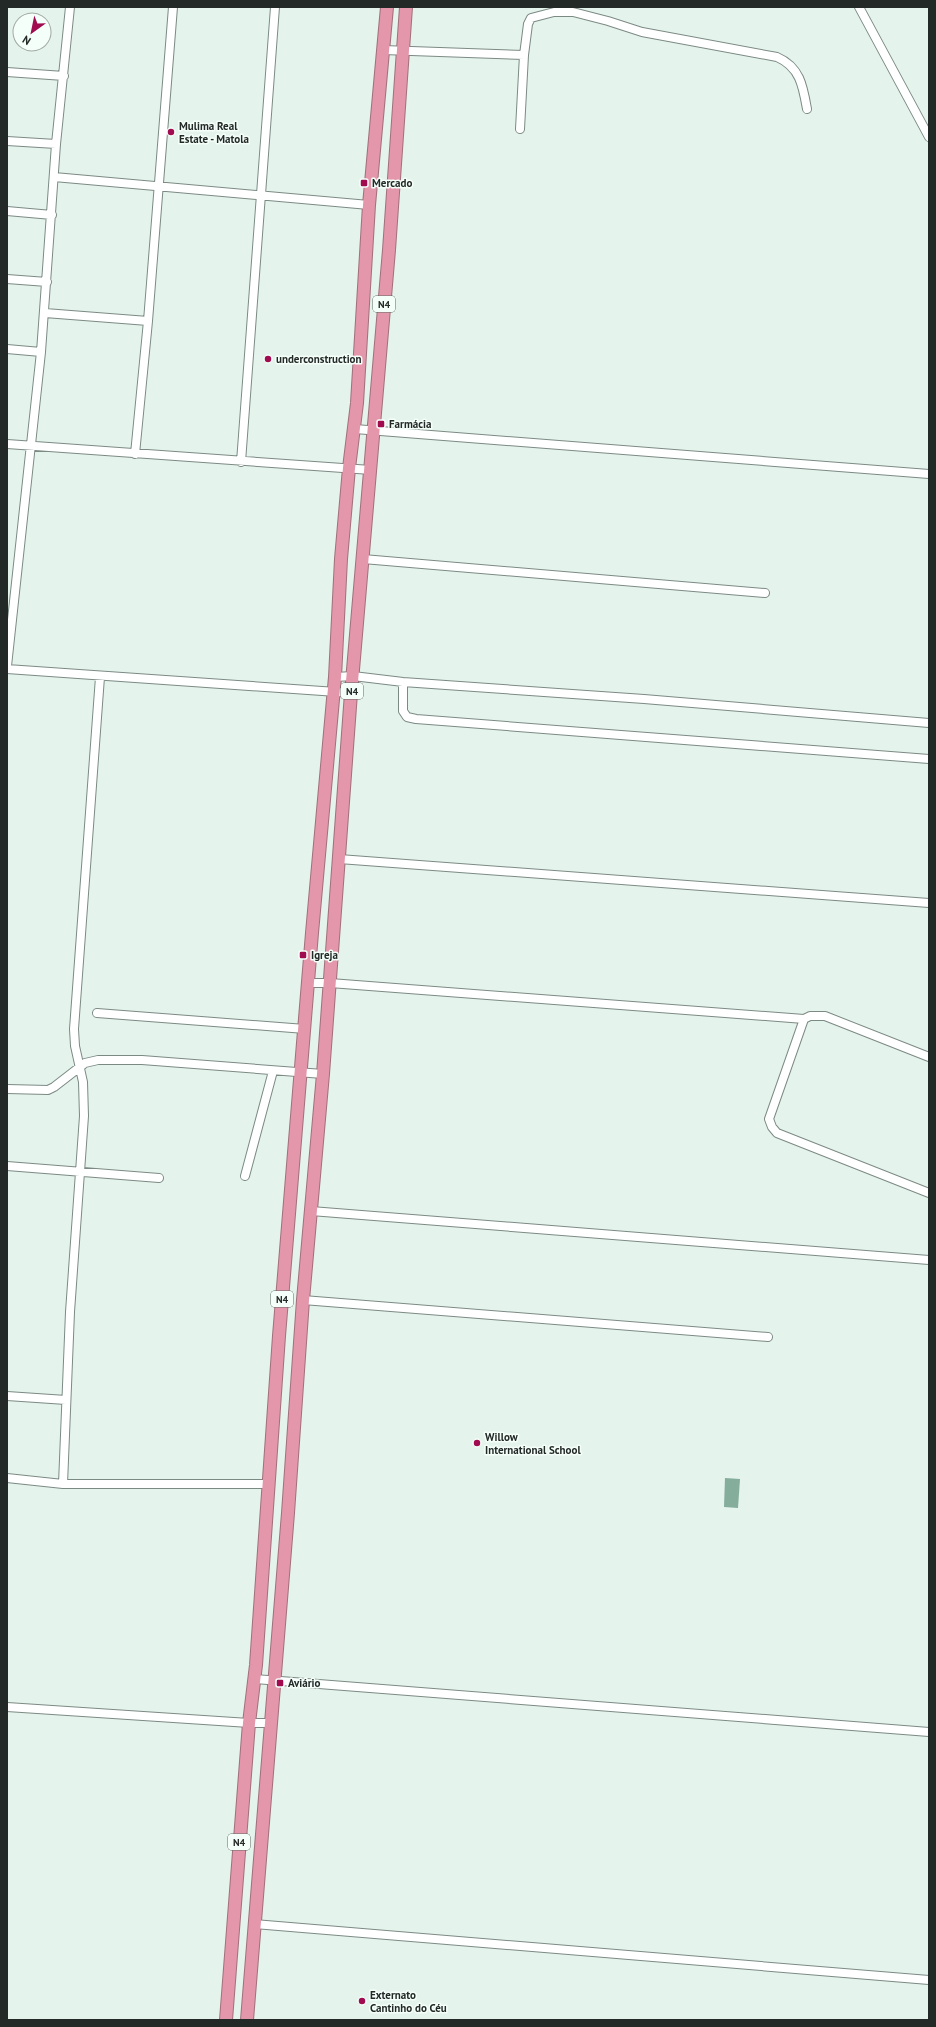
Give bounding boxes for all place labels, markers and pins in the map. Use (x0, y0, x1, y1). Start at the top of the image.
place label: Mulima Real Estate - Matola (179, 119, 249, 146)
marker: Mulima Real Estate - Matola (166, 127, 176, 137)
place label: Mercado (372, 176, 412, 190)
marker: Mercado (359, 178, 369, 188)
place label: underconstruction (276, 352, 362, 366)
marker: underconstruction (263, 354, 273, 364)
place label: Farmácia (389, 417, 431, 431)
marker: Farmácia (376, 419, 386, 429)
place label: Igreja (311, 948, 338, 962)
marker: Igreja (298, 950, 308, 960)
place label: Willow International School (485, 1430, 581, 1457)
marker: Willow International School (472, 1438, 482, 1448)
place label: Aviário (288, 1676, 321, 1690)
marker: Aviário (275, 1678, 285, 1688)
place label: Externato Cantinho do Céu (370, 1988, 447, 2015)
marker: Externato Cantinho do Céu (357, 1996, 367, 2006)

